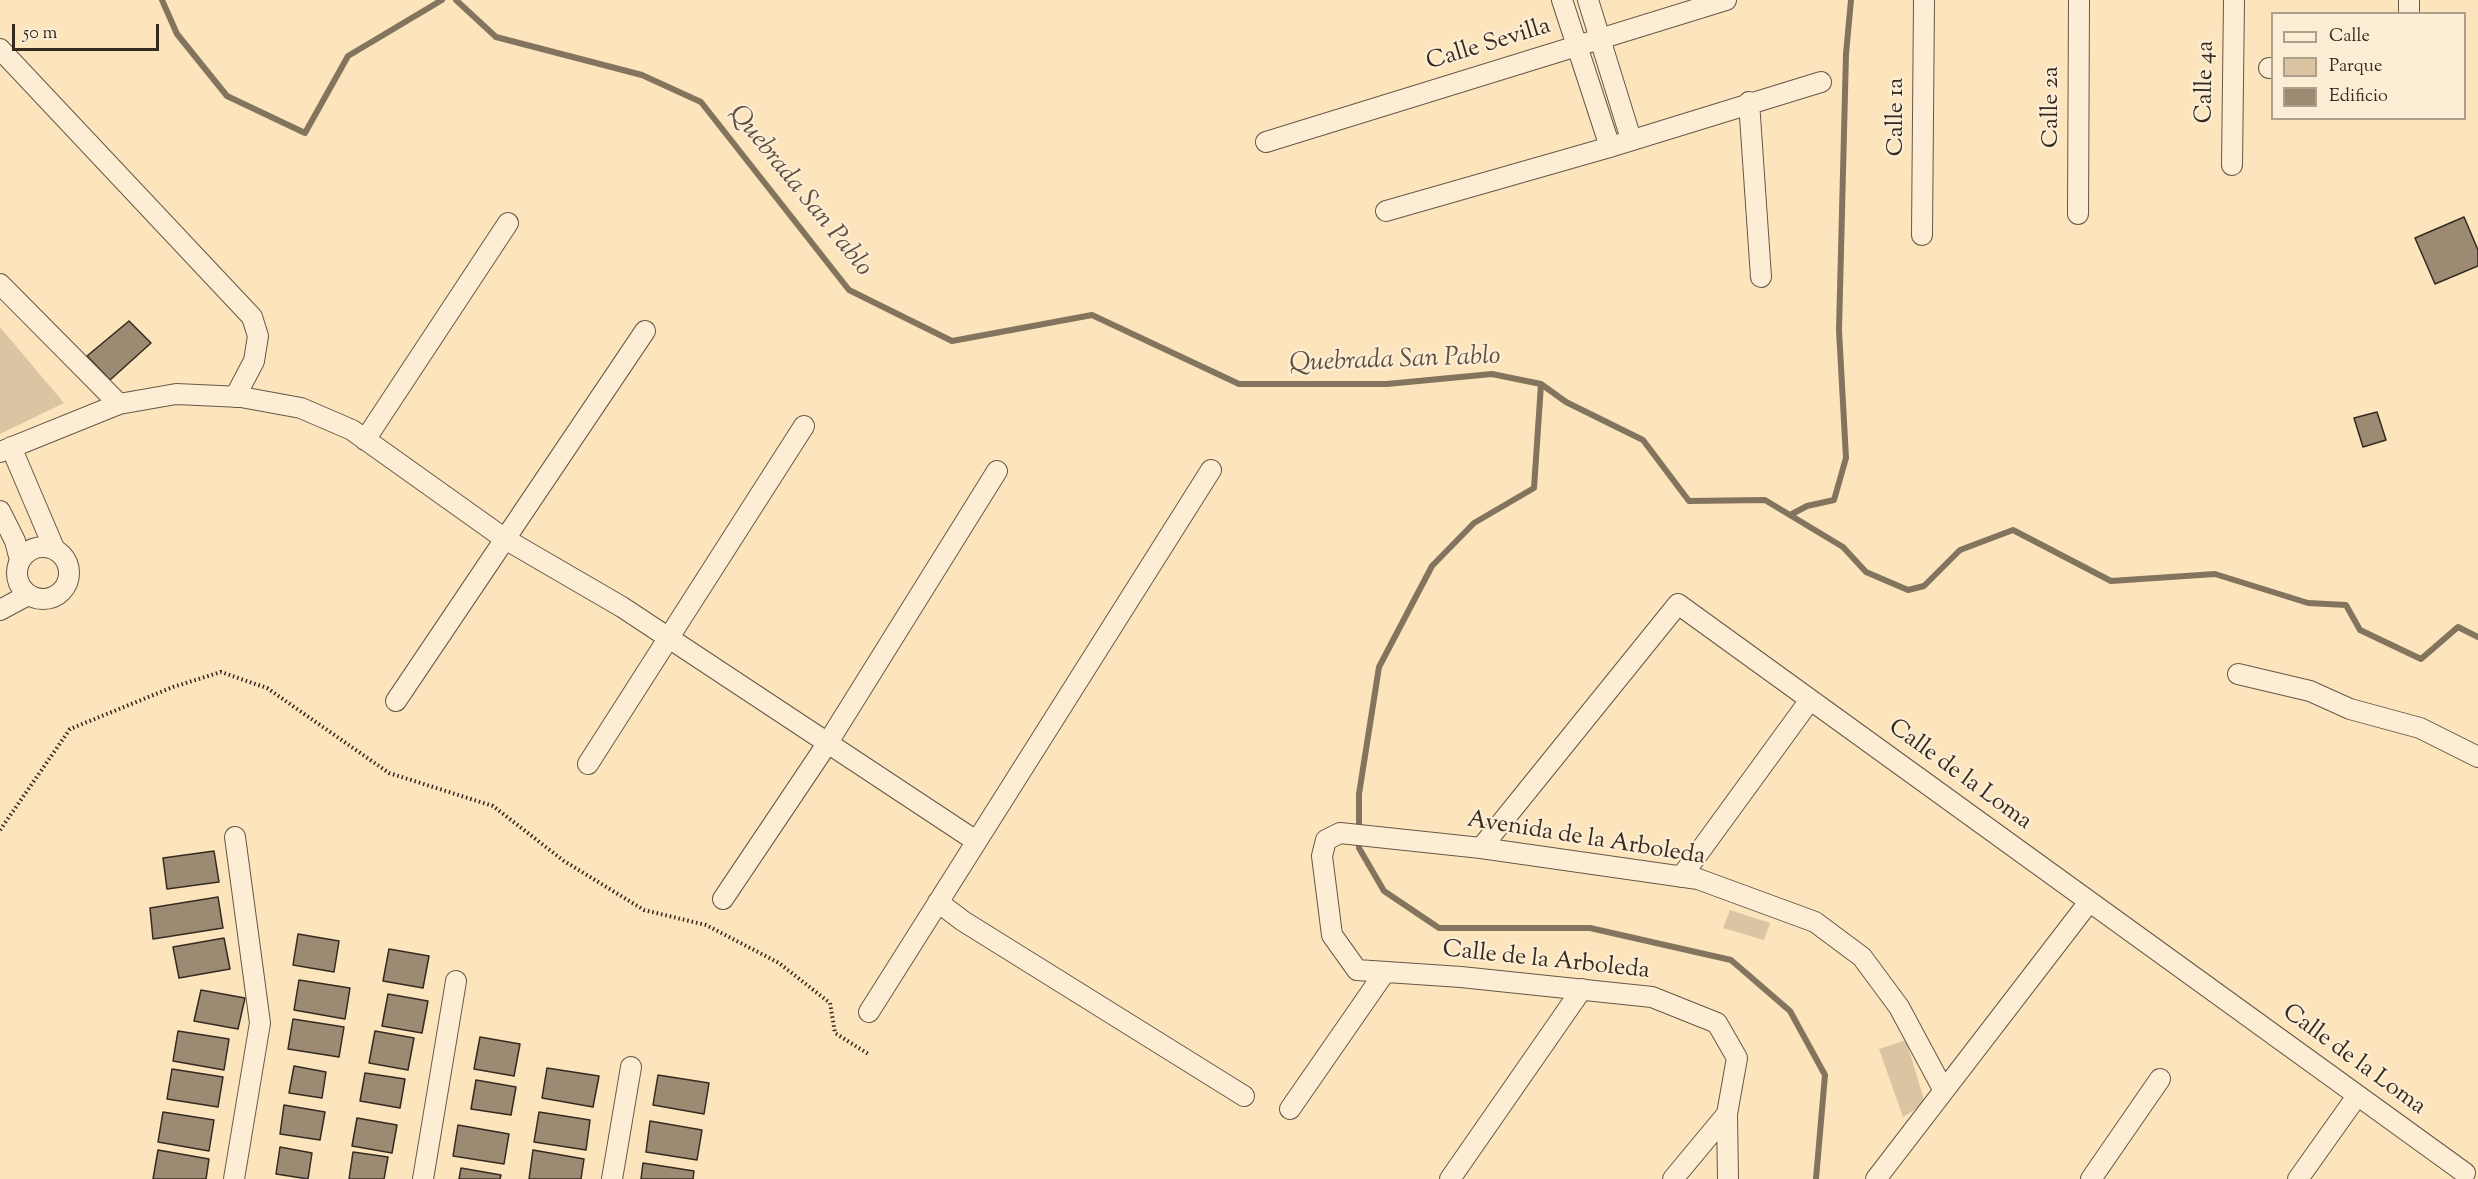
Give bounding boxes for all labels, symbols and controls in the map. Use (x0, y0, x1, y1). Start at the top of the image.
scale bar (15, 12, 162, 50)
legend (2271, 12, 2466, 120)
street label: Calle Sevilla (1423, 13, 1555, 79)
text: 50 m (23, 21, 57, 47)
text: Calle (2329, 24, 2370, 50)
street label: Calle 4a (2192, 40, 2222, 124)
text: Parque (2329, 54, 2382, 80)
street label: Calle 2a (2039, 66, 2067, 148)
street label: Calle 1a (1884, 78, 1912, 156)
text: Edificio (2329, 84, 2388, 110)
water label: Quebrada San Pablo (720, 100, 878, 284)
water label: Quebrada San Pablo (1289, 343, 1501, 381)
street label: Calle de la Loma (1882, 714, 2036, 838)
street label: Avenida de la Arboleda (1465, 807, 1707, 873)
street label: Calle de la Arboleda (1441, 937, 1651, 987)
street label: Calle de la Loma (2276, 999, 2430, 1123)

